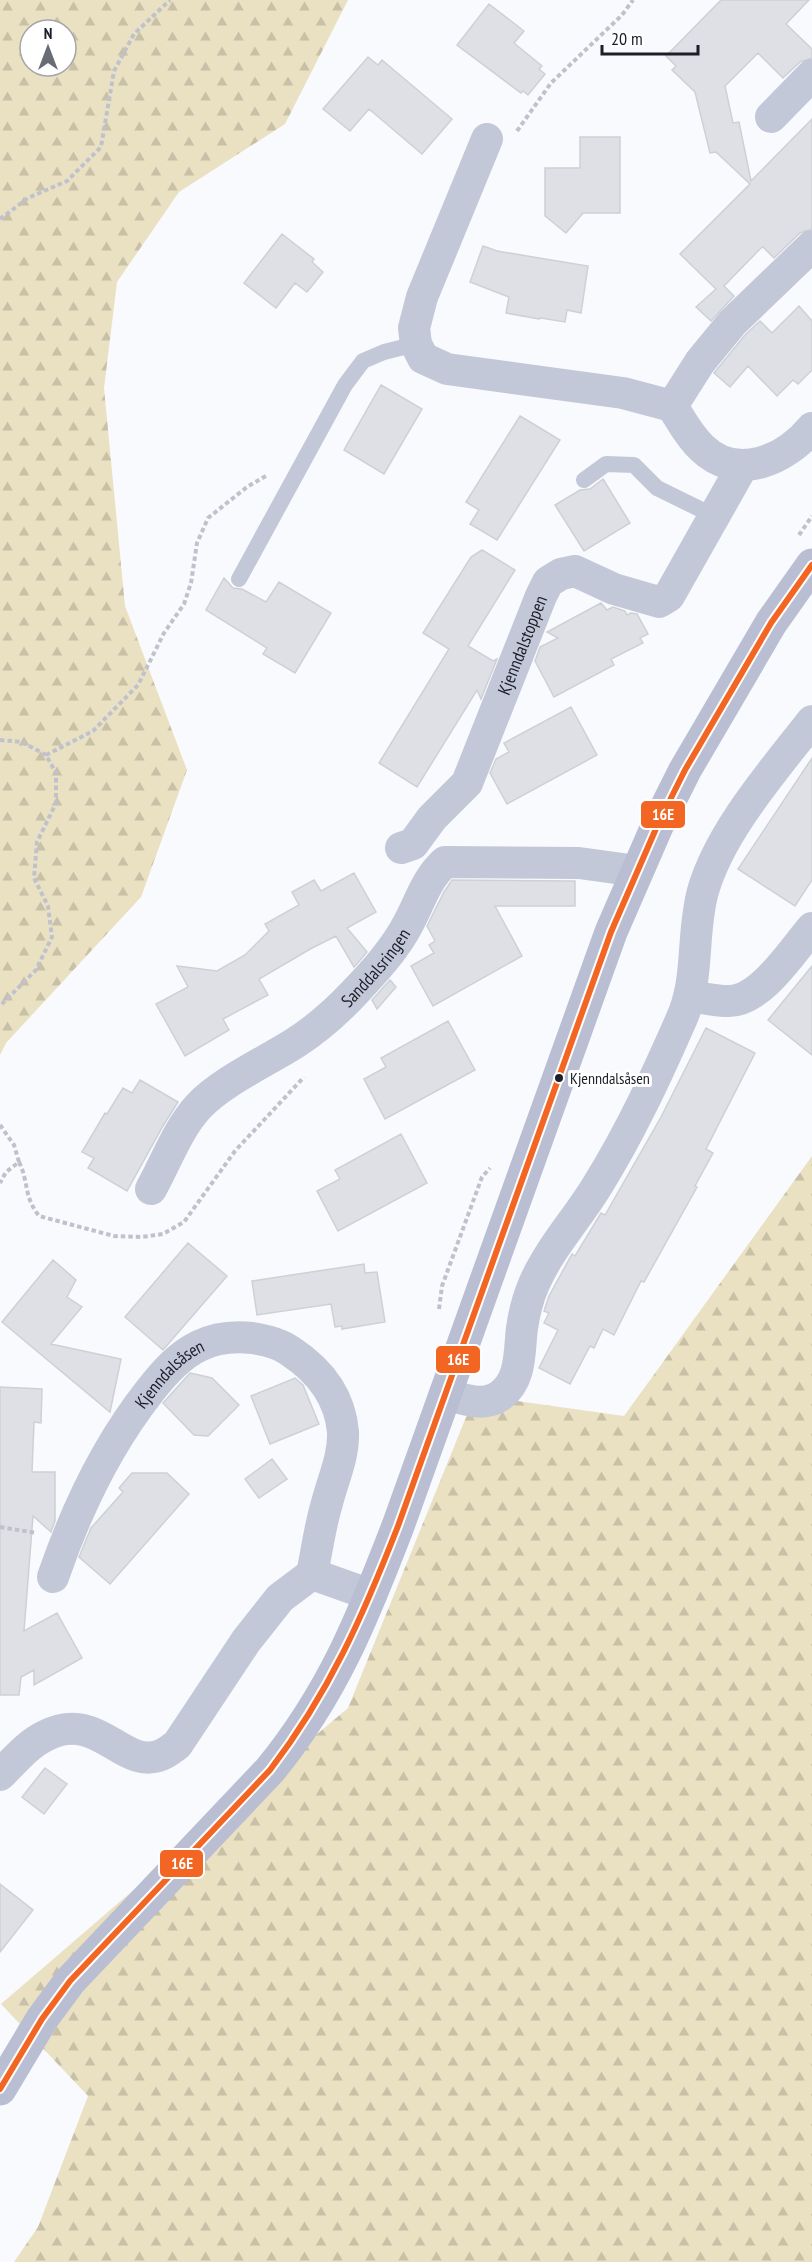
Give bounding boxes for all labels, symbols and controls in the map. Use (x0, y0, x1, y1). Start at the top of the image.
north arrow (18, 18, 78, 78)
scale bar (602, 18, 698, 56)
text: N (44, 23, 52, 43)
text: 20 m (611, 27, 643, 50)
street label: Kjenndalstoppen (492, 592, 552, 698)
line badge: 16E (640, 800, 686, 829)
text: 16E (652, 804, 674, 824)
street label: Sanddalsringen (336, 924, 415, 1012)
place label: Kjenndalsåsen (570, 1068, 650, 1088)
marker: Kjenndalsåsen (553, 1072, 565, 1084)
street label: Kjenndalsåsen (129, 1334, 208, 1413)
line badge: 16E (435, 1345, 481, 1374)
text: 16E (447, 1349, 469, 1369)
line badge: 16E (159, 1849, 204, 1878)
text: 16E (171, 1853, 193, 1873)

